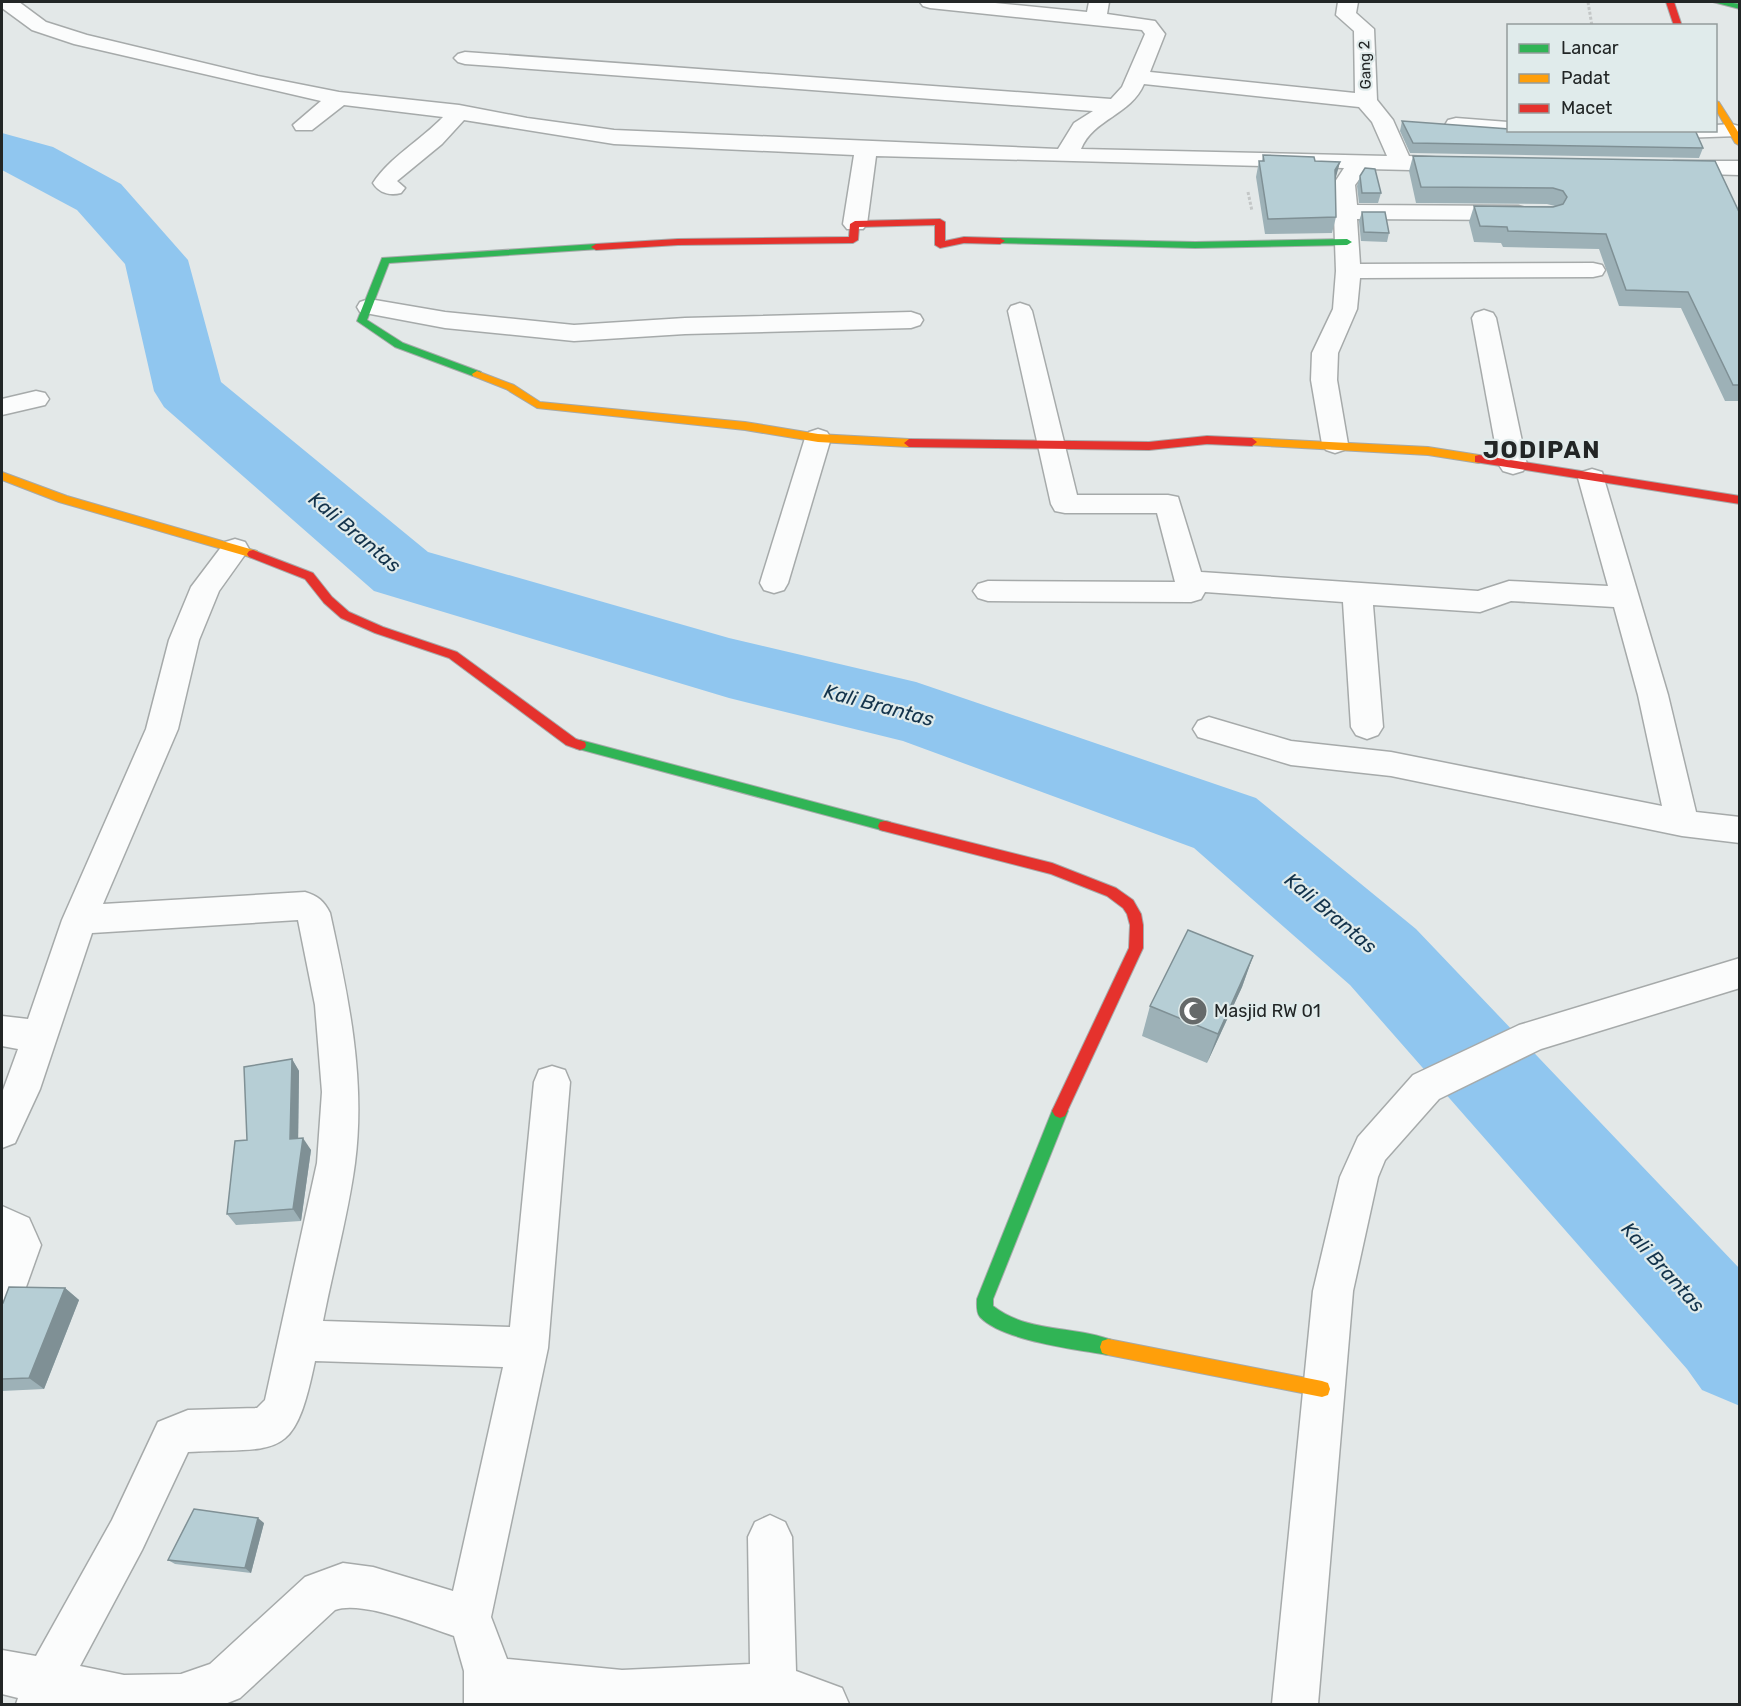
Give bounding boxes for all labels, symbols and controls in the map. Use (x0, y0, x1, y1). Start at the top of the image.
legend (1507, 24, 1717, 132)
text: Lancar (1561, 37, 1619, 59)
street label: Gang 2 (1355, 40, 1375, 90)
text: Padat (1561, 67, 1610, 89)
text: Macet (1561, 97, 1612, 119)
district label: JODIPAN (1483, 436, 1601, 464)
water label: Kali Brantas (304, 487, 406, 577)
water label: Kali Brantas (822, 679, 936, 731)
water label: Kali Brantas (1280, 868, 1382, 958)
mosque icon: Masjid RW 01 (1177, 995, 1209, 1027)
place label: Masjid RW 01 (1214, 1000, 1321, 1022)
water label: Kali Brantas (1616, 1217, 1710, 1317)

